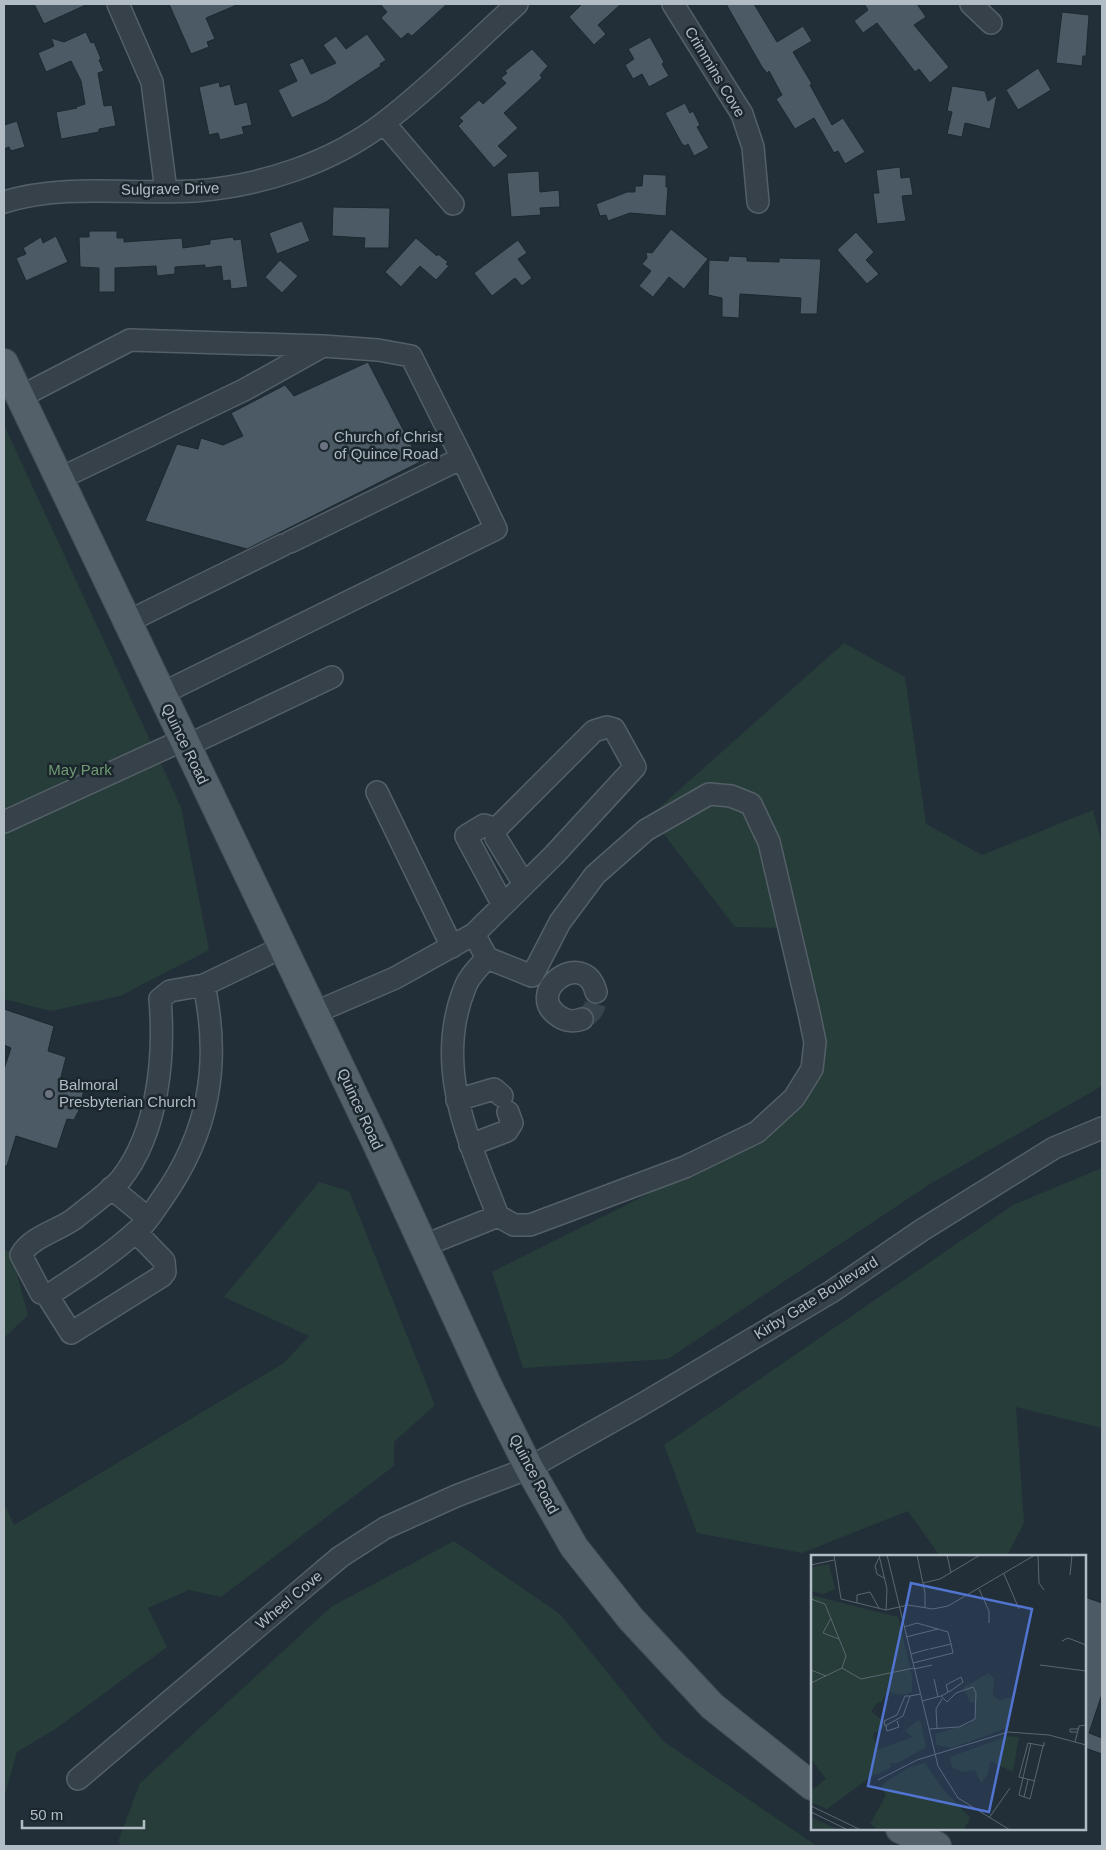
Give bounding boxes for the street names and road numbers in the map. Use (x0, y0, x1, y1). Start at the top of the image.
street label: Crimmins Cove (682, 23, 749, 120)
street label: Sulgrave Drive (121, 179, 219, 198)
street label: Quince Road (159, 701, 212, 787)
street label: Quince Road (334, 1066, 387, 1152)
street label: Kirby Gate Boulevard (751, 1253, 881, 1343)
street label: Quince Road (506, 1431, 563, 1516)
street label: Wheel Cove (252, 1567, 325, 1632)

